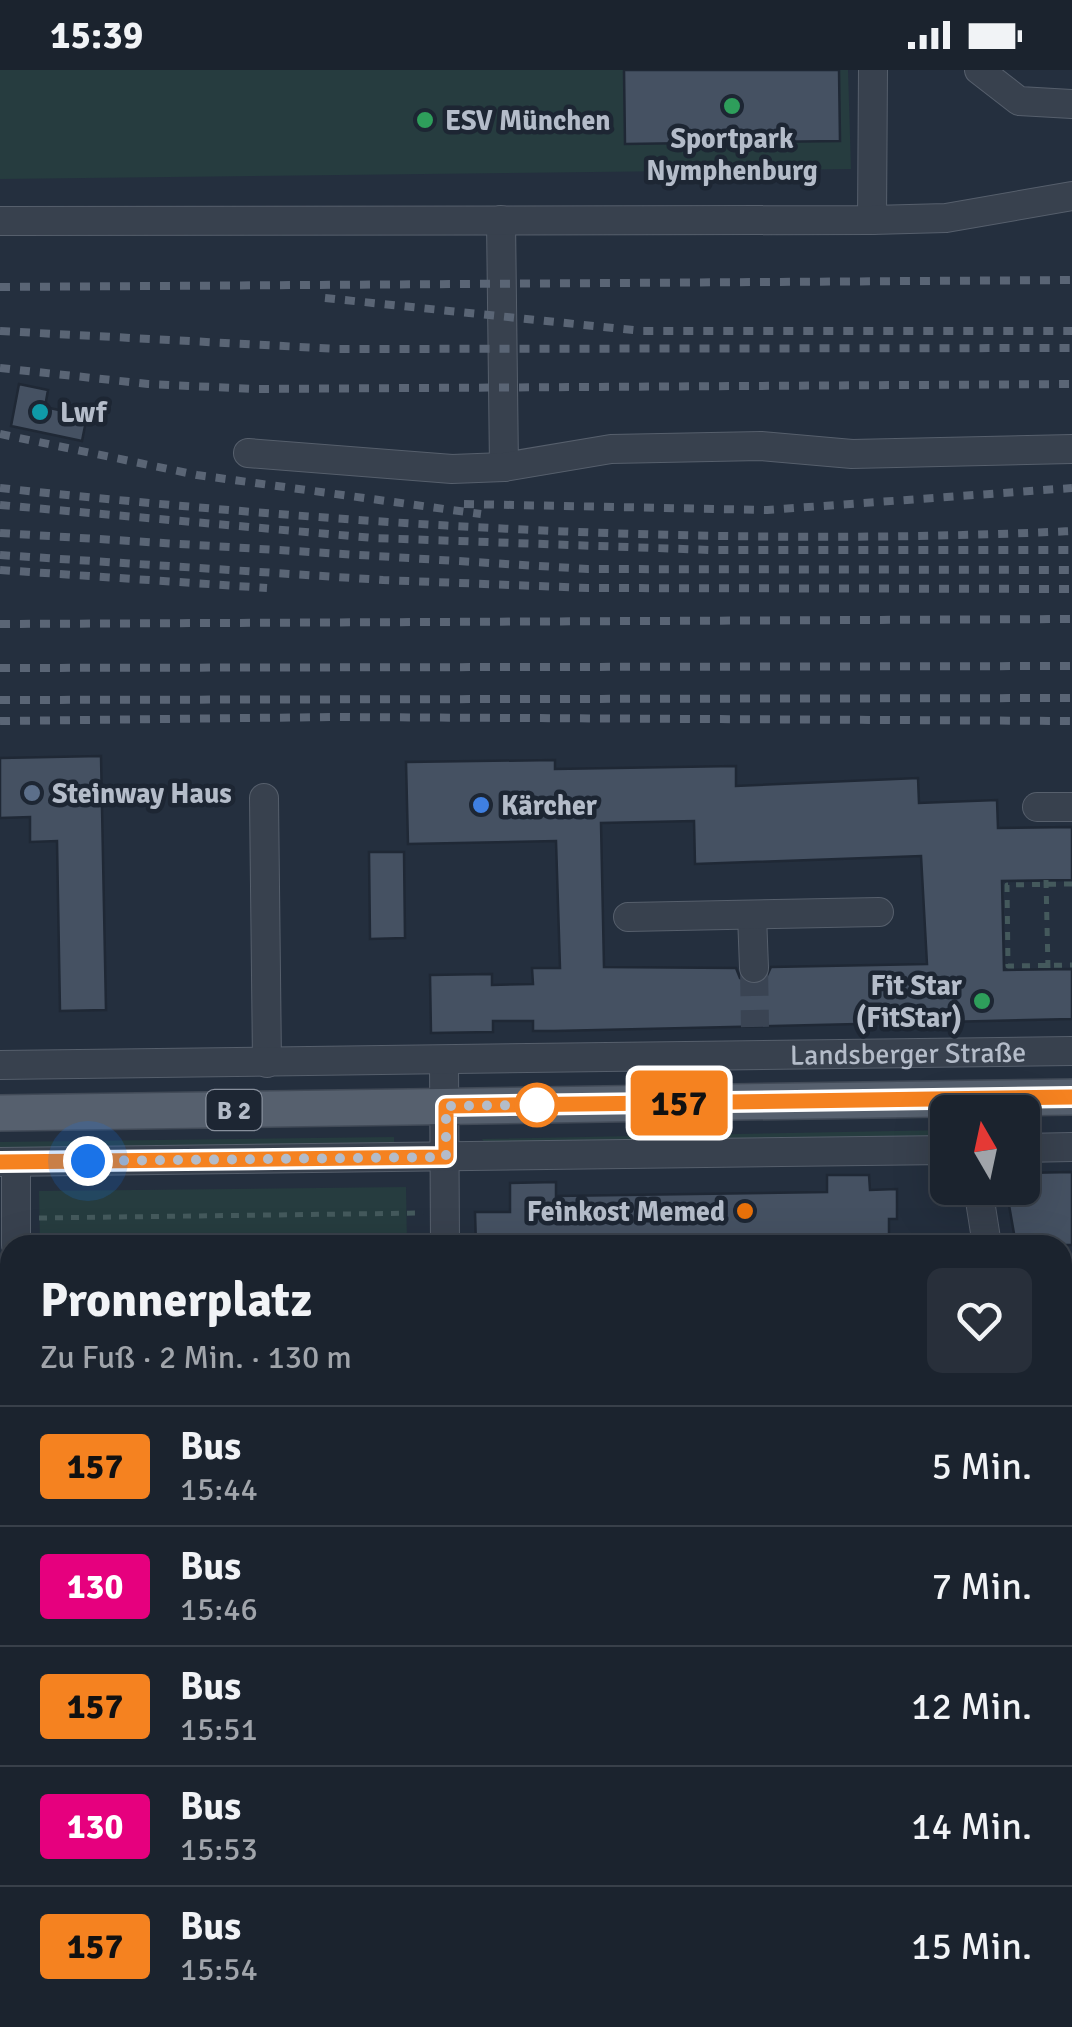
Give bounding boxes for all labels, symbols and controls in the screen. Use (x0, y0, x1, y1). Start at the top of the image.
text: 15:39 (50, 12, 143, 59)
marker: Sportpark Nymphenburg (721, 95, 743, 117)
place label: ESV München (445, 104, 611, 138)
marker: ESV München (414, 109, 436, 131)
place label: Sportpark Nymphenburg (646, 122, 818, 188)
place label: Lwf (60, 396, 108, 430)
marker: Lwf (29, 401, 51, 423)
place label: Steinway Haus (52, 777, 232, 811)
marker: Steinway Haus (21, 782, 43, 804)
place label: Kärcher (501, 789, 598, 823)
marker: Kärcher (470, 794, 492, 816)
place label: Fit Star (FitStar) (856, 969, 963, 1035)
marker: Fit Star (FitStar) (971, 990, 993, 1012)
street label: Landsberger Straße (790, 1036, 1026, 1073)
line badge: 157 (622, 1070, 736, 1136)
text: 157 (651, 1082, 707, 1125)
unlabelled marker (516, 1084, 558, 1126)
road number: B 2 (206, 1090, 262, 1130)
north arrow (930, 1095, 1040, 1205)
map controls (930, 1095, 1040, 1205)
your location (63, 1136, 113, 1186)
place label: Feinkost Memed (527, 1195, 725, 1229)
marker: Feinkost Memed (734, 1200, 756, 1222)
button: heart (927, 1268, 1032, 1373)
text: Pronnerplatz (40, 1271, 312, 1330)
text: Zu Fuß · 2 Min. · 130 m (40, 1338, 352, 1377)
text: Bus (180, 1423, 241, 1470)
text: 5 Min. (931, 1443, 1032, 1490)
text: 157 (67, 1445, 123, 1488)
text: 15:44 (180, 1470, 258, 1509)
text: Bus (180, 1543, 241, 1590)
text: 7 Min. (931, 1563, 1032, 1610)
text: 130 (67, 1565, 123, 1608)
text: 15:46 (180, 1590, 258, 1629)
text: Bus (180, 1663, 241, 1710)
text: 12 Min. (911, 1683, 1032, 1730)
text: 157 (67, 1685, 123, 1728)
text: 15:51 (180, 1710, 258, 1749)
text: Bus (180, 1783, 241, 1830)
text: 14 Min. (911, 1803, 1032, 1850)
text: 130 (67, 1805, 123, 1848)
text: 15:53 (180, 1830, 258, 1869)
text: Bus (180, 1903, 241, 1950)
text: 15 Min. (911, 1923, 1032, 1970)
text: 157 (67, 1925, 123, 1968)
text: 15:54 (180, 1950, 258, 1989)

